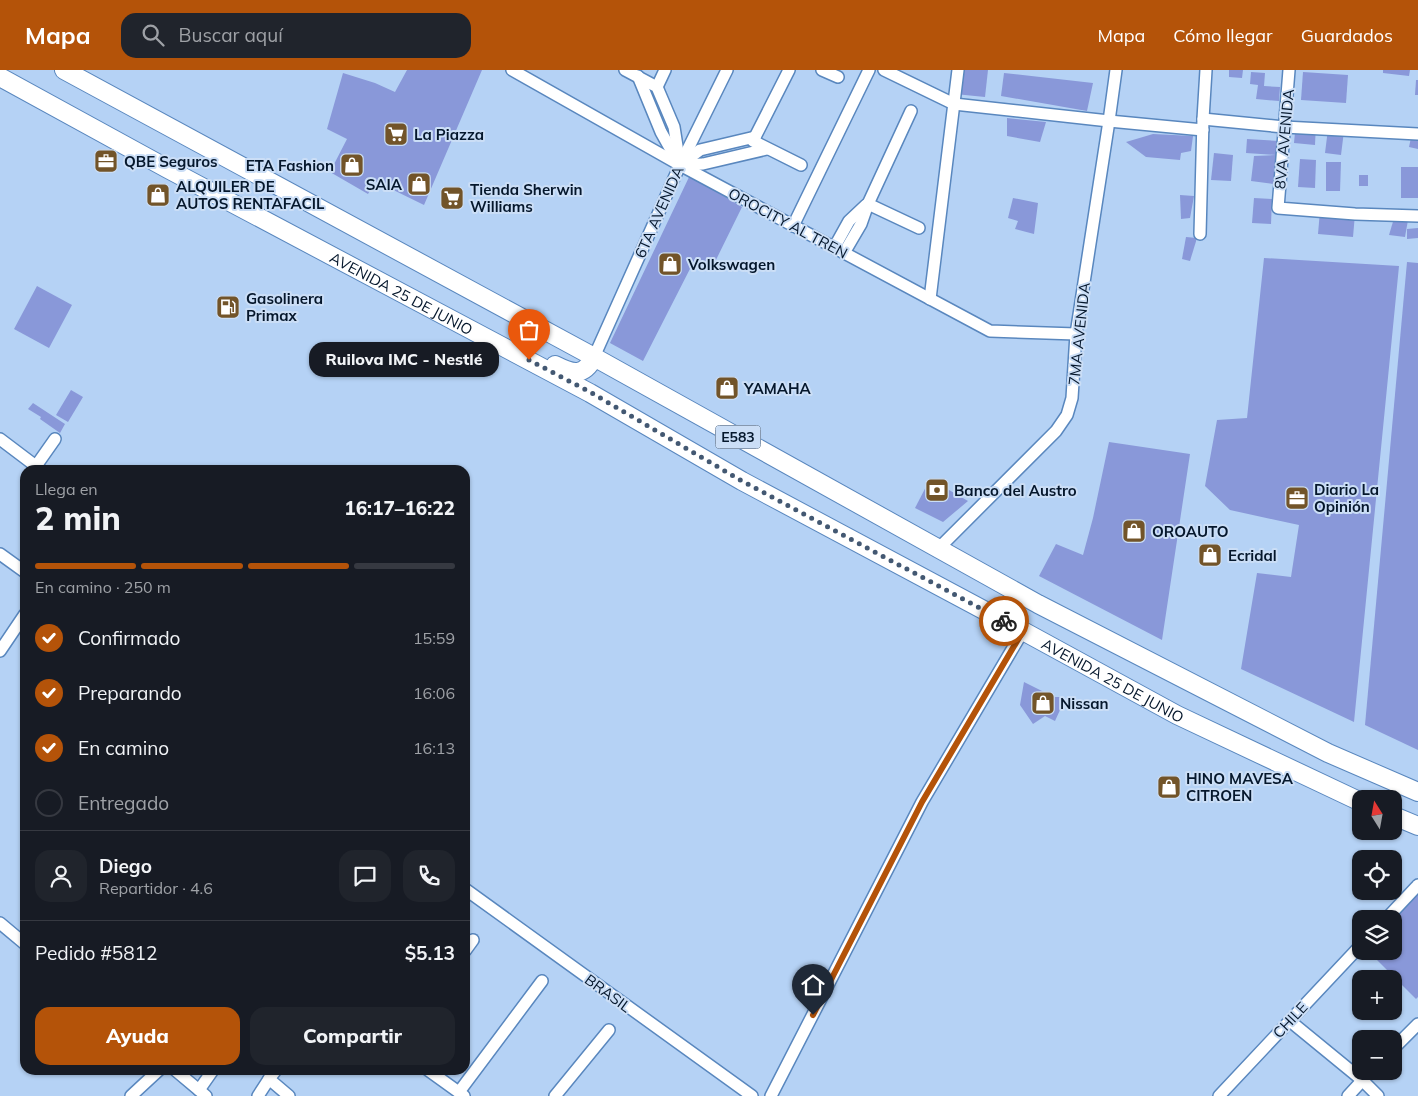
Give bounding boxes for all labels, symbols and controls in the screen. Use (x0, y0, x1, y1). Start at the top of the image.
search box (121, 13, 471, 58)
text: Mapa (25, 20, 91, 50)
icon: search (139, 21, 167, 49)
text: Buscar aquí (179, 23, 283, 47)
text: Mapa (1097, 24, 1145, 47)
text: Cómo llegar (1173, 24, 1273, 47)
text: Guardados (1301, 24, 1393, 47)
street label: 8VA AVENIDA (1270, 88, 1298, 190)
supermarket icon: La Piazza (383, 121, 409, 147)
place label: La Piazza (414, 125, 484, 144)
office icon: QBE Seguros (93, 148, 119, 174)
place label: QBE Seguros (124, 152, 218, 171)
shop icon: ETA Fashion (339, 152, 365, 178)
place label: ETA Fashion (246, 156, 334, 175)
street label: 6TA AVENIDA (630, 163, 688, 261)
shop icon: SAIA (406, 171, 432, 197)
place label: SAIA (366, 175, 403, 194)
place label: ALQUILER DE AUTOS RENTAFACIL (176, 177, 325, 213)
place label: Tienda Sherwin Williams (470, 180, 583, 216)
shop icon: ALQUILER DE AUTOS RENTAFACIL (145, 182, 171, 208)
street label: OROCITY AL TREN (725, 184, 851, 262)
supermarket icon: Tienda Sherwin Williams (439, 185, 465, 211)
street label: AVENIDA 25 DE JUNIO (327, 247, 476, 339)
shop icon: Volkswagen (657, 251, 683, 277)
place label: Volkswagen (687, 255, 775, 274)
street label: 7MA AVENIDA (1064, 282, 1094, 386)
place label: Gasolinera Primax (246, 289, 323, 325)
fuel station icon: Gasolinera Primax (215, 294, 241, 320)
pin (508, 309, 550, 360)
icon: bag (515, 316, 543, 344)
callout: Ruilova IMC - Nestlé (309, 342, 499, 378)
text: Ruilova IMC - Nestlé (326, 349, 482, 369)
shop icon: YAMAHA (714, 375, 740, 401)
place label: YAMAHA (743, 379, 812, 398)
road number: E583 (716, 426, 760, 448)
bank icon: Banco del Austro (924, 477, 950, 503)
text: Llega en (35, 479, 98, 499)
place label: Diario La Opinión (1314, 480, 1379, 516)
place label: Banco del Austro (954, 481, 1077, 500)
office icon: Diario La Opinión (1284, 485, 1310, 511)
text: 16:17–16:22 (344, 496, 455, 520)
text: 2 min (35, 498, 121, 538)
shop icon: OROAUTO (1121, 518, 1147, 544)
place label: OROAUTO (1152, 522, 1229, 541)
shop icon: Ecridal (1197, 542, 1223, 568)
place label: Ecridal (1228, 546, 1277, 565)
text: En camino · 250 m (35, 577, 171, 597)
courier (979, 596, 1029, 646)
icon: bike (990, 607, 1018, 635)
icon: check (35, 624, 63, 652)
text: Confirmado (78, 626, 180, 650)
text: 15:59 (413, 628, 455, 648)
street label: AVENIDA 25 DE JUNIO (1039, 634, 1187, 726)
icon: check (35, 679, 63, 707)
text: Preparando (78, 681, 182, 705)
text: 16:06 (413, 683, 455, 703)
shop icon: Nissan (1030, 690, 1056, 716)
place label: Nissan (1060, 694, 1109, 713)
icon: check (35, 734, 63, 762)
text: En camino (78, 736, 169, 760)
text: 16:13 (413, 738, 455, 758)
place label: HINO MAVESA CITROEN (1186, 769, 1294, 805)
shop icon: HINO MAVESA CITROEN (1156, 774, 1182, 800)
north arrow (1352, 790, 1402, 840)
map controls (1352, 790, 1402, 1080)
text: Entregado (78, 791, 169, 815)
button: person (35, 850, 87, 902)
button: chat (339, 850, 391, 902)
button: phone (403, 850, 455, 902)
button: locate (1352, 850, 1402, 900)
text: Diego (99, 854, 152, 878)
text: Repartidor · 4.6 (99, 878, 213, 898)
button: layers (1352, 910, 1402, 960)
text: Pedido #5812 (35, 941, 157, 965)
text: $5.13 (405, 941, 455, 965)
pin (792, 964, 834, 1015)
street label: BRASIL (581, 970, 635, 1016)
button: + (1352, 970, 1402, 1020)
icon: home (799, 971, 827, 999)
street label: CHILE (1269, 998, 1312, 1042)
button: Ayuda (35, 1007, 240, 1065)
button: Compartir (250, 1007, 455, 1065)
button: − (1352, 1030, 1402, 1080)

